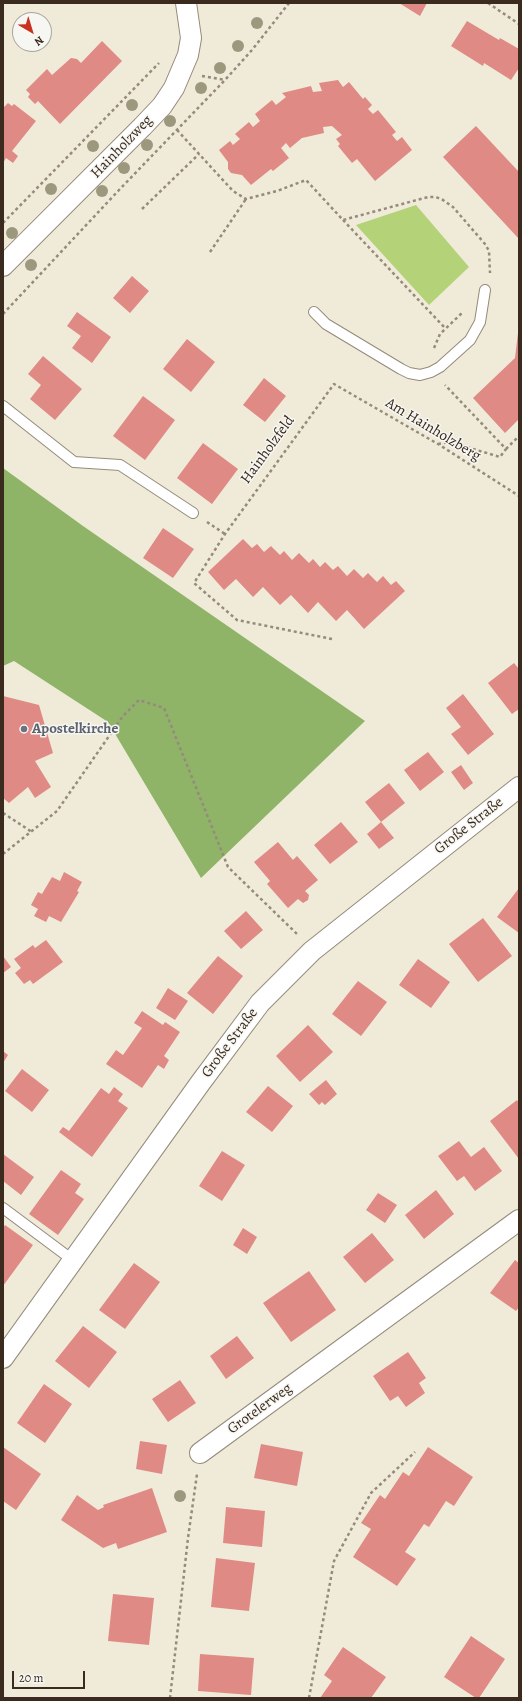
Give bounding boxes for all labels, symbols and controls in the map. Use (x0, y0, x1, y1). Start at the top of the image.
north arrow (12, 12, 52, 52)
text: N (31, 33, 47, 49)
street label: Hainholzweg (87, 112, 157, 182)
street label: Am Hainholzberg (382, 394, 484, 466)
street label: Hainholzfeld (237, 413, 299, 487)
place label: Apostelkirche (32, 720, 118, 738)
marker: Apostelkirche (19, 724, 29, 734)
street label: Große Straße (431, 794, 507, 858)
street label: Große Straße (198, 1005, 262, 1081)
street label: Grotelerweg (224, 1380, 296, 1438)
scale bar (14, 1663, 87, 1689)
text: 20 m (19, 1670, 43, 1686)

